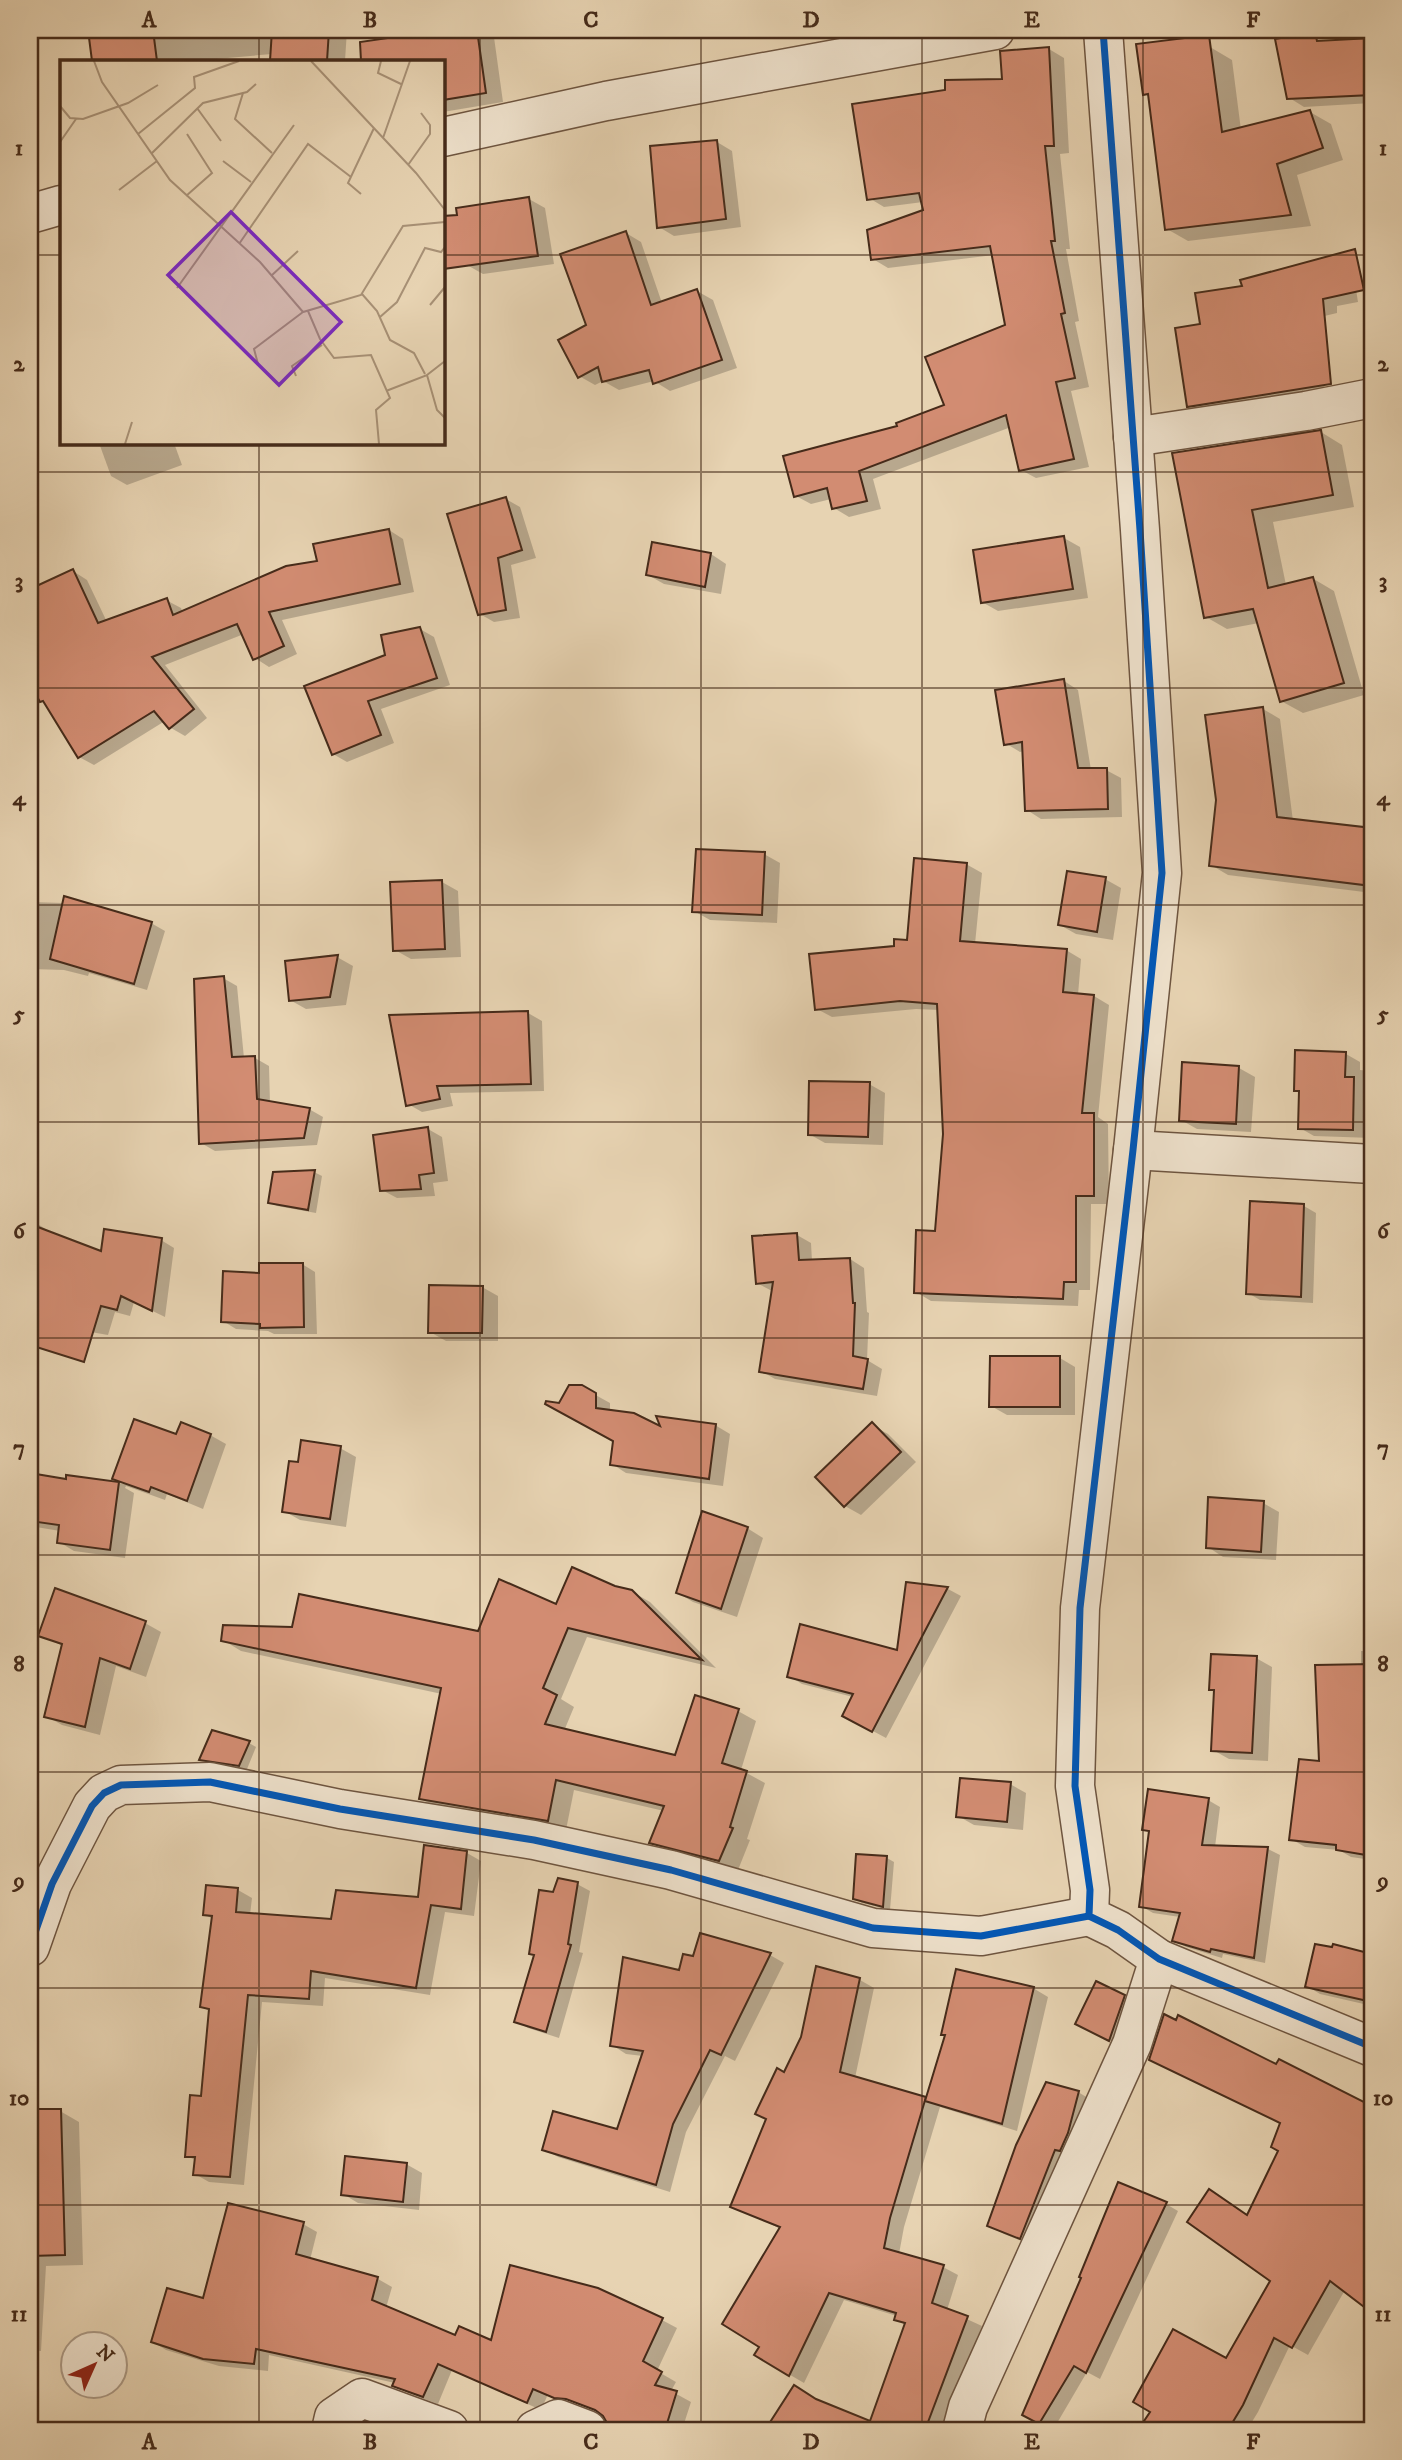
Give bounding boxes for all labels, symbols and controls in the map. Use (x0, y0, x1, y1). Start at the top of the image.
text: A (141, 6, 158, 35)
text: B (363, 6, 377, 35)
text: C (583, 6, 599, 35)
text: D (802, 6, 820, 35)
text: E (1024, 6, 1040, 35)
text: F (1246, 6, 1261, 35)
inset map (60, 60, 444, 444)
text: 1 (15, 134, 23, 163)
text: 1 (1379, 134, 1387, 163)
text: 2 (13, 350, 25, 379)
text: 2 (1377, 350, 1389, 379)
text: 3 (15, 567, 23, 596)
text: 3 (1379, 567, 1387, 596)
text: 4 (12, 784, 27, 813)
text: 4 (1376, 784, 1391, 813)
text: 5 (12, 1000, 25, 1029)
text: 5 (1376, 1000, 1389, 1029)
text: 6 (13, 1217, 27, 1246)
text: 6 (1377, 1217, 1391, 1246)
text: 7 (13, 1434, 25, 1463)
text: 7 (1377, 1434, 1389, 1463)
text: 8 (13, 1650, 25, 1679)
text: 8 (1377, 1650, 1389, 1679)
text: 9 (11, 1867, 25, 1896)
text: 9 (1375, 1867, 1389, 1896)
text: 10 (9, 2084, 29, 2113)
text: 10 (1373, 2084, 1393, 2113)
text: 11 (11, 2300, 27, 2329)
text: 11 (1375, 2300, 1391, 2329)
north arrow (60, 2330, 130, 2400)
text: N (91, 2340, 119, 2368)
text: A (141, 2428, 158, 2457)
text: B (363, 2428, 377, 2457)
text: C (583, 2428, 599, 2457)
text: D (802, 2428, 820, 2457)
text: E (1024, 2428, 1040, 2457)
text: F (1246, 2428, 1261, 2457)

